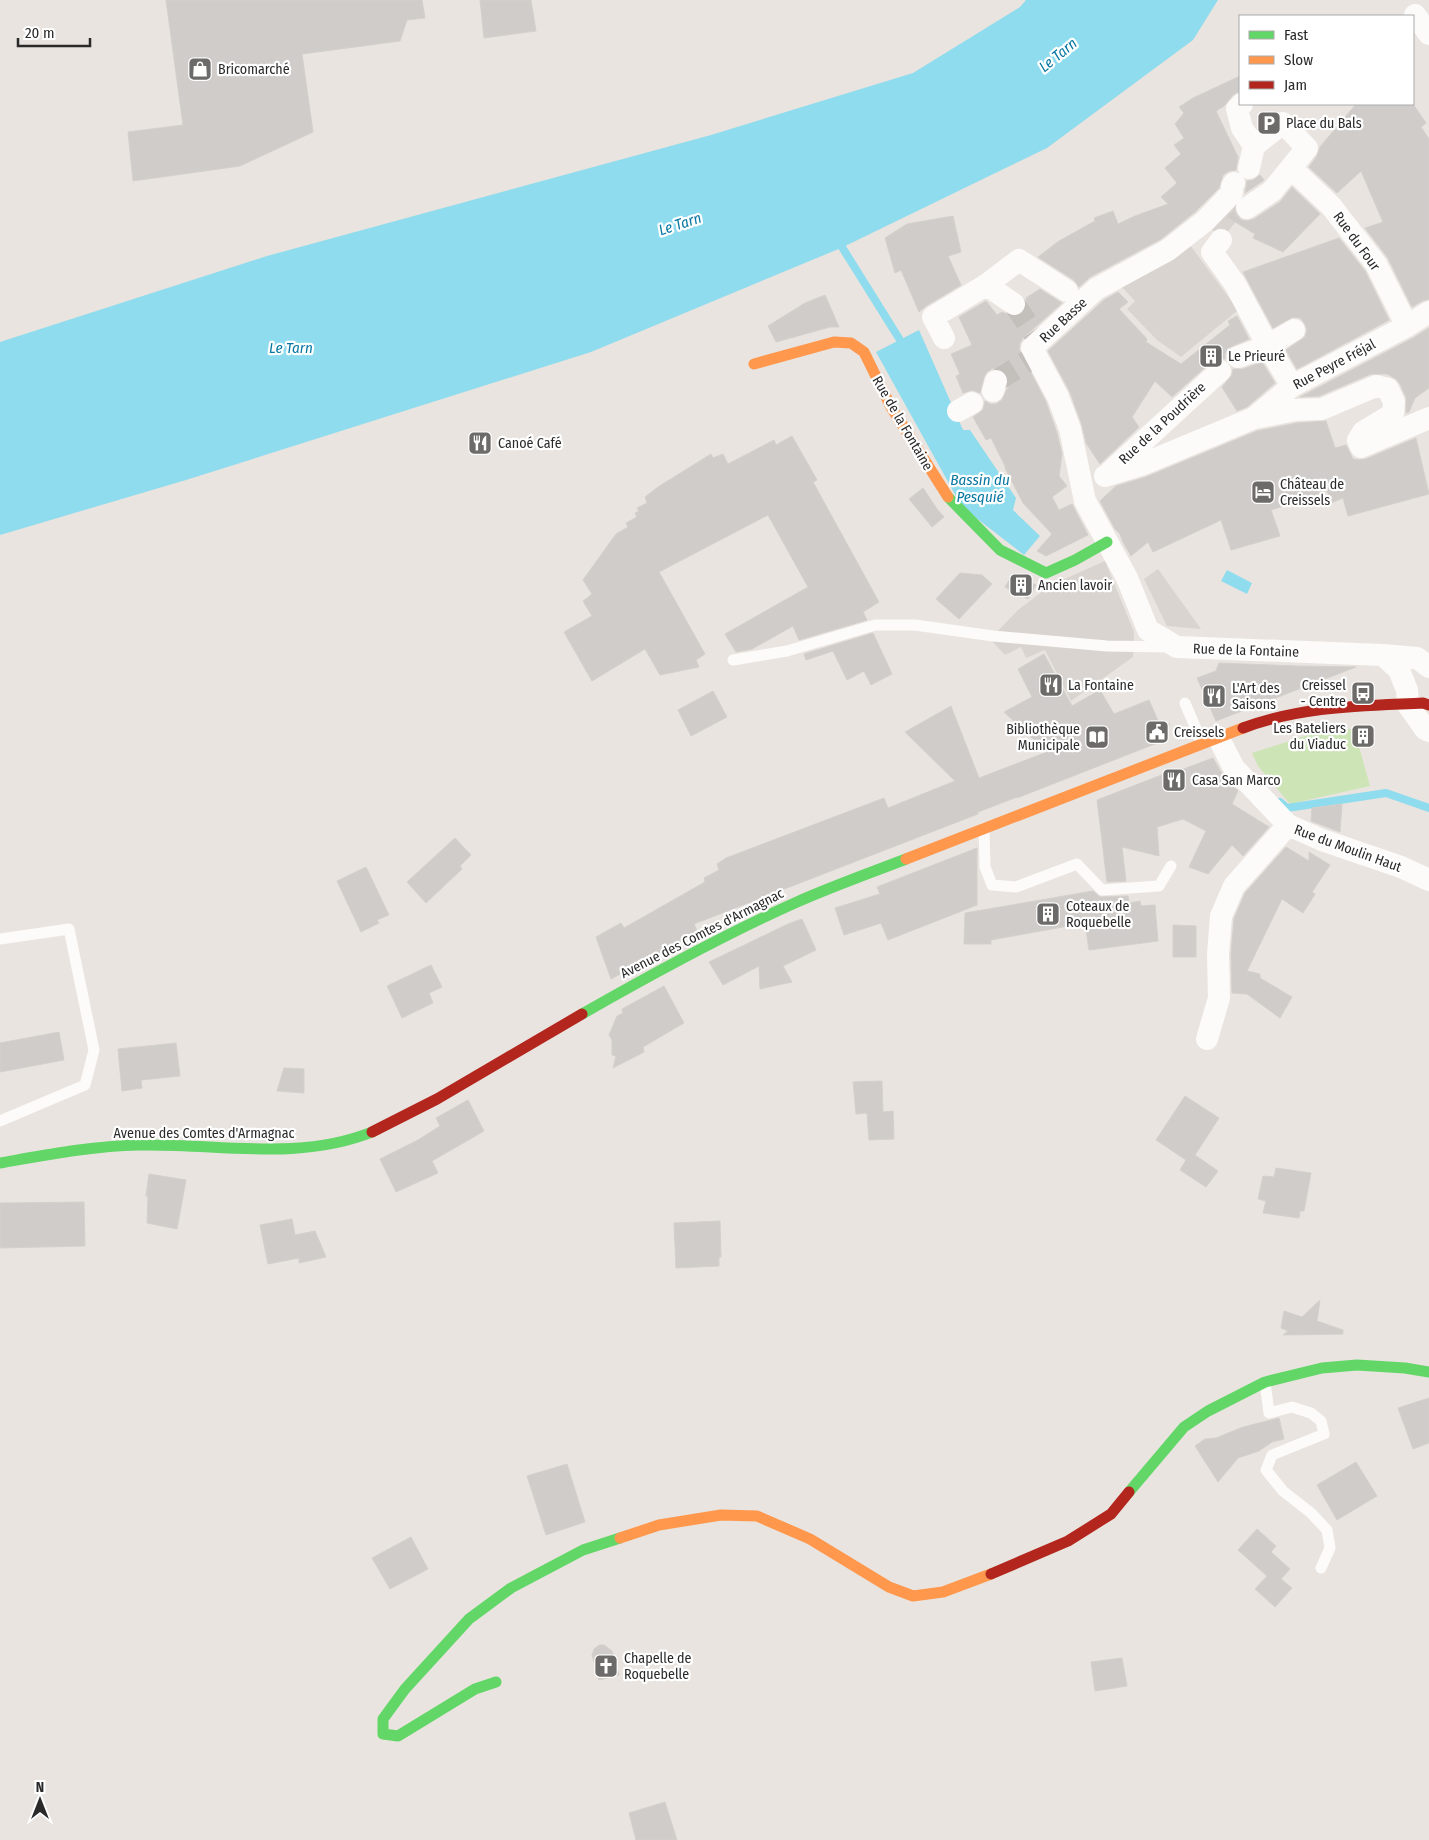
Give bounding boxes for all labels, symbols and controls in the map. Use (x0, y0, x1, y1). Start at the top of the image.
scale bar (18, 15, 90, 47)
legend (1239, 15, 1414, 105)
text: 20 m (25, 24, 55, 42)
text: Fast (1284, 26, 1308, 44)
water label: Le Tarn (1035, 34, 1081, 76)
text: Slow (1284, 51, 1313, 69)
shop icon: Bricomarché (187, 56, 213, 82)
place label: Bricomarché (218, 61, 290, 78)
text: Jam (1284, 76, 1307, 94)
parking icon: Place du Bals (1256, 110, 1282, 136)
place label: Place du Bals (1286, 115, 1362, 132)
water label: Le Tarn (656, 209, 704, 239)
street label: Rue du Four (1330, 209, 1384, 274)
street label: Rue Basse (1036, 294, 1091, 346)
street label: Rue Peyre Fréjal (1290, 335, 1379, 393)
water label: Le Tarn (269, 339, 313, 357)
building icon: Le Prieuré (1198, 343, 1224, 369)
place label: Le Prieuré (1228, 348, 1285, 365)
street label: Rue de la Fontaine (869, 373, 937, 474)
street label: Rue de la Poudrière (1115, 379, 1209, 468)
restaurant icon: Canoé Café (467, 430, 493, 456)
place label: Canoé Café (498, 435, 562, 452)
water label: Bassin du Pesquié (950, 471, 1010, 506)
place label: Château de Creissels (1280, 476, 1344, 509)
hotel icon: Château de Creissels (1250, 479, 1276, 505)
building icon: Ancien lavoir (1008, 572, 1034, 598)
place label: Ancien lavoir (1038, 577, 1112, 594)
street label: Rue de la Fontaine (1193, 640, 1299, 661)
restaurant icon: La Fontaine (1038, 672, 1064, 698)
place label: La Fontaine (1068, 677, 1134, 694)
place label: Creissel - Centre (1300, 677, 1346, 710)
place label: L'Art des Saisons (1232, 680, 1280, 713)
bus stop icon: Creissel - Centre (1350, 680, 1376, 706)
restaurant icon: L'Art des Saisons (1201, 683, 1227, 709)
public building icon: Creissels (1144, 719, 1170, 745)
place label: Les Bateliers du Viaduc (1273, 720, 1346, 753)
place label: Bibliothèque Municipale (1006, 721, 1080, 754)
building icon: Les Bateliers du Viaduc (1350, 723, 1376, 749)
library icon: Bibliothèque Municipale (1084, 724, 1110, 750)
place label: Creissels (1174, 724, 1224, 741)
restaurant icon: Casa San Marco (1161, 767, 1187, 793)
place label: Casa San Marco (1192, 772, 1281, 789)
street label: Rue du Moulin Haut (1292, 821, 1404, 876)
street label: Avenue des Comtes d'Armagnac (618, 885, 787, 982)
place label: Coteaux de Roquebelle (1066, 898, 1131, 931)
building icon: Coteaux de Roquebelle (1035, 901, 1061, 927)
street label: Avenue des Comtes d'Armagnac (113, 1125, 295, 1142)
place label: Chapelle de Roquebelle (624, 1650, 692, 1683)
church icon: Chapelle de Roquebelle (593, 1653, 619, 1679)
north arrow (15, 1775, 65, 1825)
text: N (36, 1779, 44, 1796)

